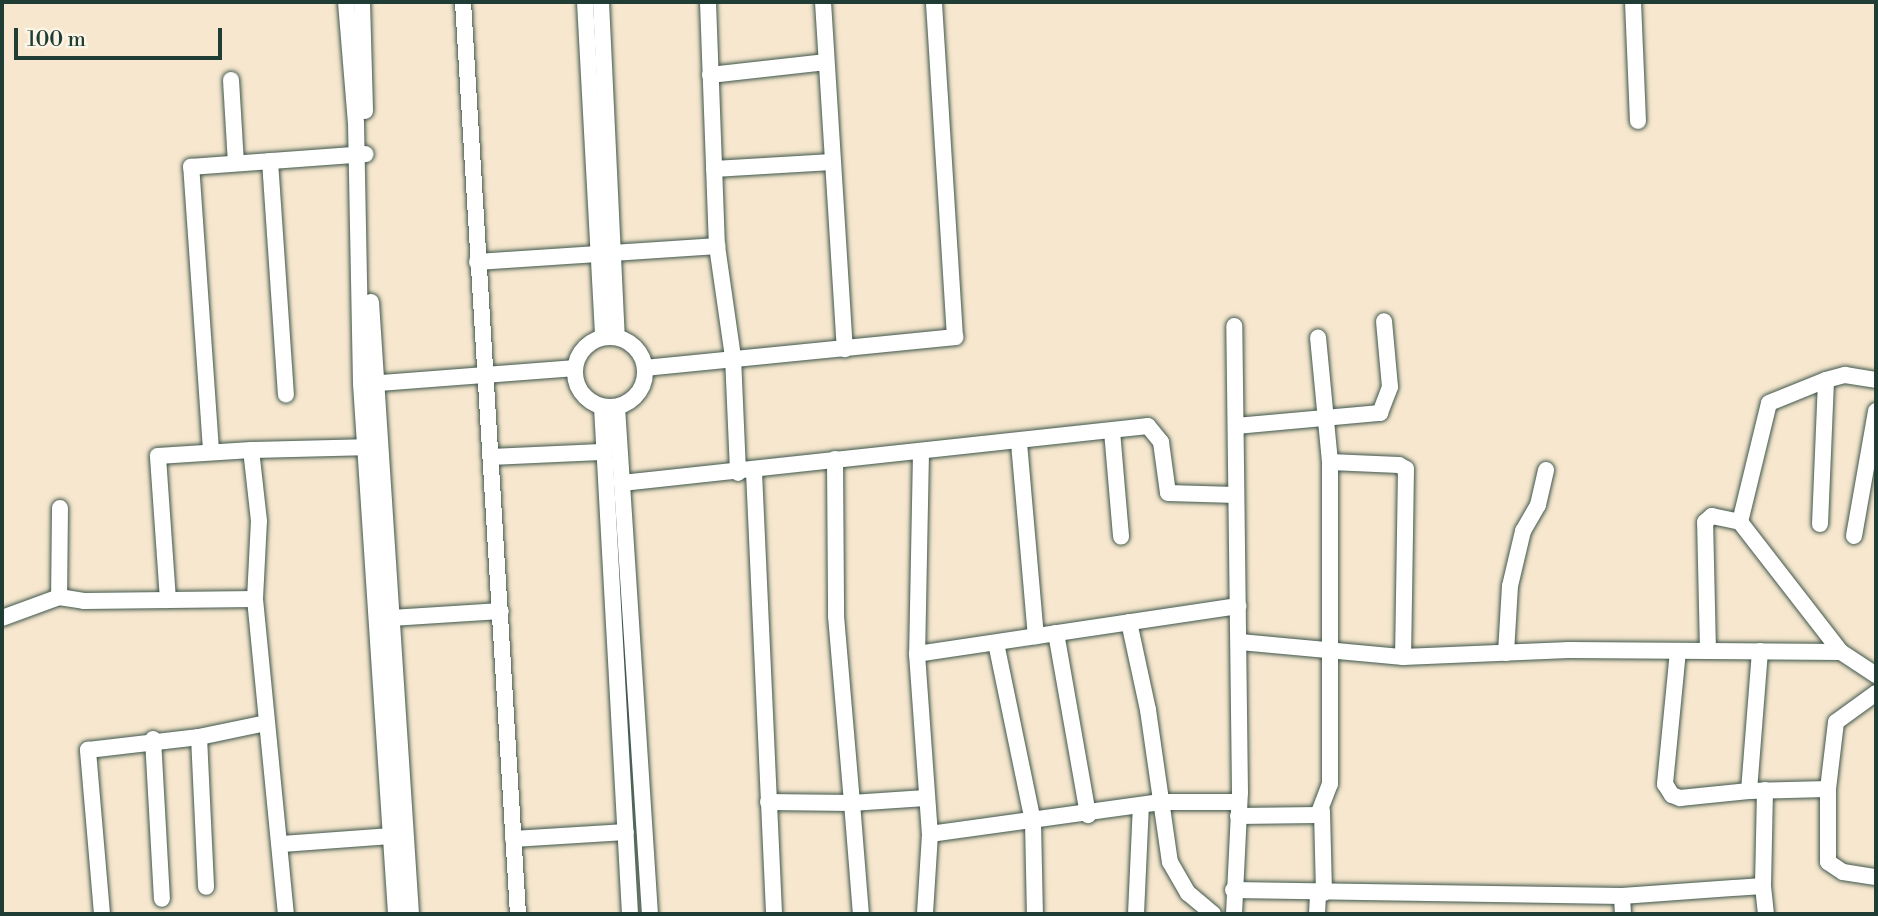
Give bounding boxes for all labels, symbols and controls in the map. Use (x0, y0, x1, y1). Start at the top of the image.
scale bar (18, 14, 226, 58)
text: 100 m (27, 27, 86, 53)

